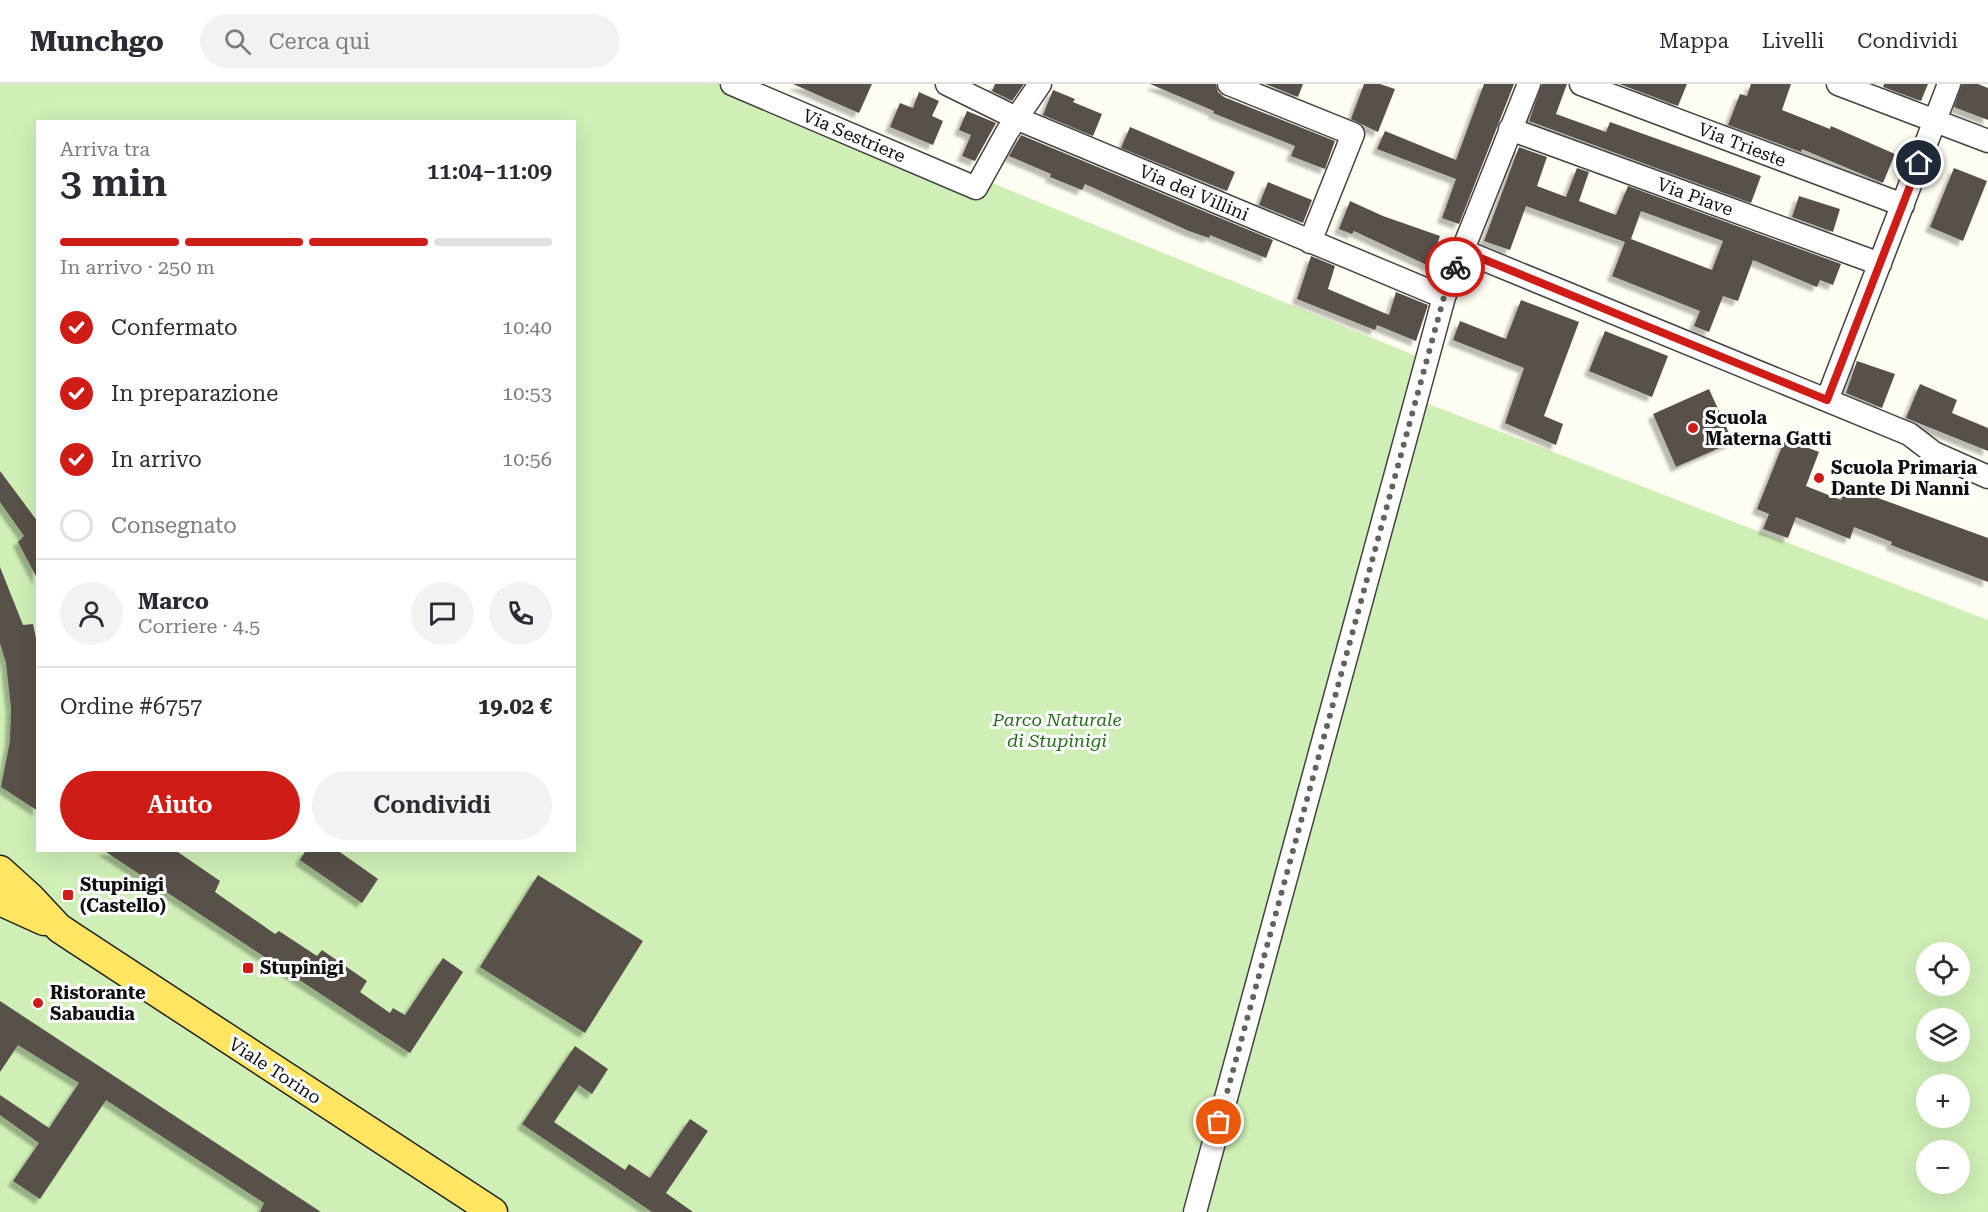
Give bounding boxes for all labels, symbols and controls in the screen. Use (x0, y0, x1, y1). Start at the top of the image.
search box (200, 14, 620, 68)
text: Munchgo (30, 25, 164, 58)
icon: search (221, 25, 254, 58)
text: Cerca qui (269, 29, 370, 54)
text: Mappa (1659, 29, 1729, 53)
text: Livelli (1762, 29, 1824, 53)
text: Condividi (1857, 29, 1958, 53)
street label: Via Sestriere (800, 105, 909, 167)
street label: Via Trieste (1695, 118, 1789, 171)
text: Arriva tra (60, 137, 150, 161)
pin (1893, 137, 1944, 188)
icon: home (1902, 146, 1935, 179)
text: 11:04–11:09 (427, 159, 552, 184)
text: 3 min (60, 160, 167, 206)
street label: Via dei Villini (1136, 160, 1252, 225)
street label: Via Piave (1654, 173, 1736, 220)
courier (1425, 237, 1485, 297)
icon: bike (1439, 251, 1472, 284)
text: In arrivo · 250 m (60, 255, 215, 279)
icon: check (60, 311, 93, 344)
text: Confermato (111, 315, 237, 340)
text: 10:40 (502, 315, 552, 339)
icon: check (60, 377, 93, 410)
text: In preparazione (111, 381, 278, 406)
text: 10:53 (502, 381, 552, 405)
place label: Scuola Materna Gatti (1705, 407, 1831, 449)
marker: Scuola Materna Gatti (1686, 421, 1700, 435)
icon: check (60, 443, 93, 476)
text: In arrivo (111, 447, 202, 472)
text: 10:56 (502, 447, 552, 471)
place label: Scuola Primaria Dante Di Nanni (1831, 457, 1978, 499)
marker: Scuola Primaria Dante Di Nanni (1812, 471, 1826, 485)
text: Consegnato (111, 513, 237, 538)
button: person (60, 582, 123, 645)
button: chat (411, 582, 474, 645)
button: phone (489, 582, 552, 645)
text: Marco (138, 589, 209, 614)
text: Corriere · 4.5 (138, 614, 260, 638)
text: Ordine #6757 (60, 694, 202, 719)
text: 19.02 € (478, 694, 552, 719)
park label: Parco Naturale di Stupinigi (991, 709, 1122, 751)
button: Aiuto (60, 771, 300, 840)
button: Condividi (312, 771, 552, 840)
place label: Stupinigi (Castello) (80, 874, 166, 916)
marker: Stupinigi (Castello) (61, 888, 75, 902)
map controls (1916, 942, 1970, 1194)
button: locate (1916, 942, 1970, 996)
place label: Stupinigi (260, 957, 344, 978)
marker: Stupinigi (241, 961, 255, 975)
place label: Ristorante Sabaudia (50, 982, 146, 1024)
marker: Ristorante Sabaudia (31, 996, 45, 1010)
button: layers (1916, 1008, 1970, 1062)
street label: Viale Torino (225, 1033, 325, 1108)
button: + (1916, 1074, 1970, 1128)
pin (1193, 1096, 1244, 1147)
icon: bag (1202, 1105, 1235, 1138)
button: − (1916, 1140, 1970, 1194)

